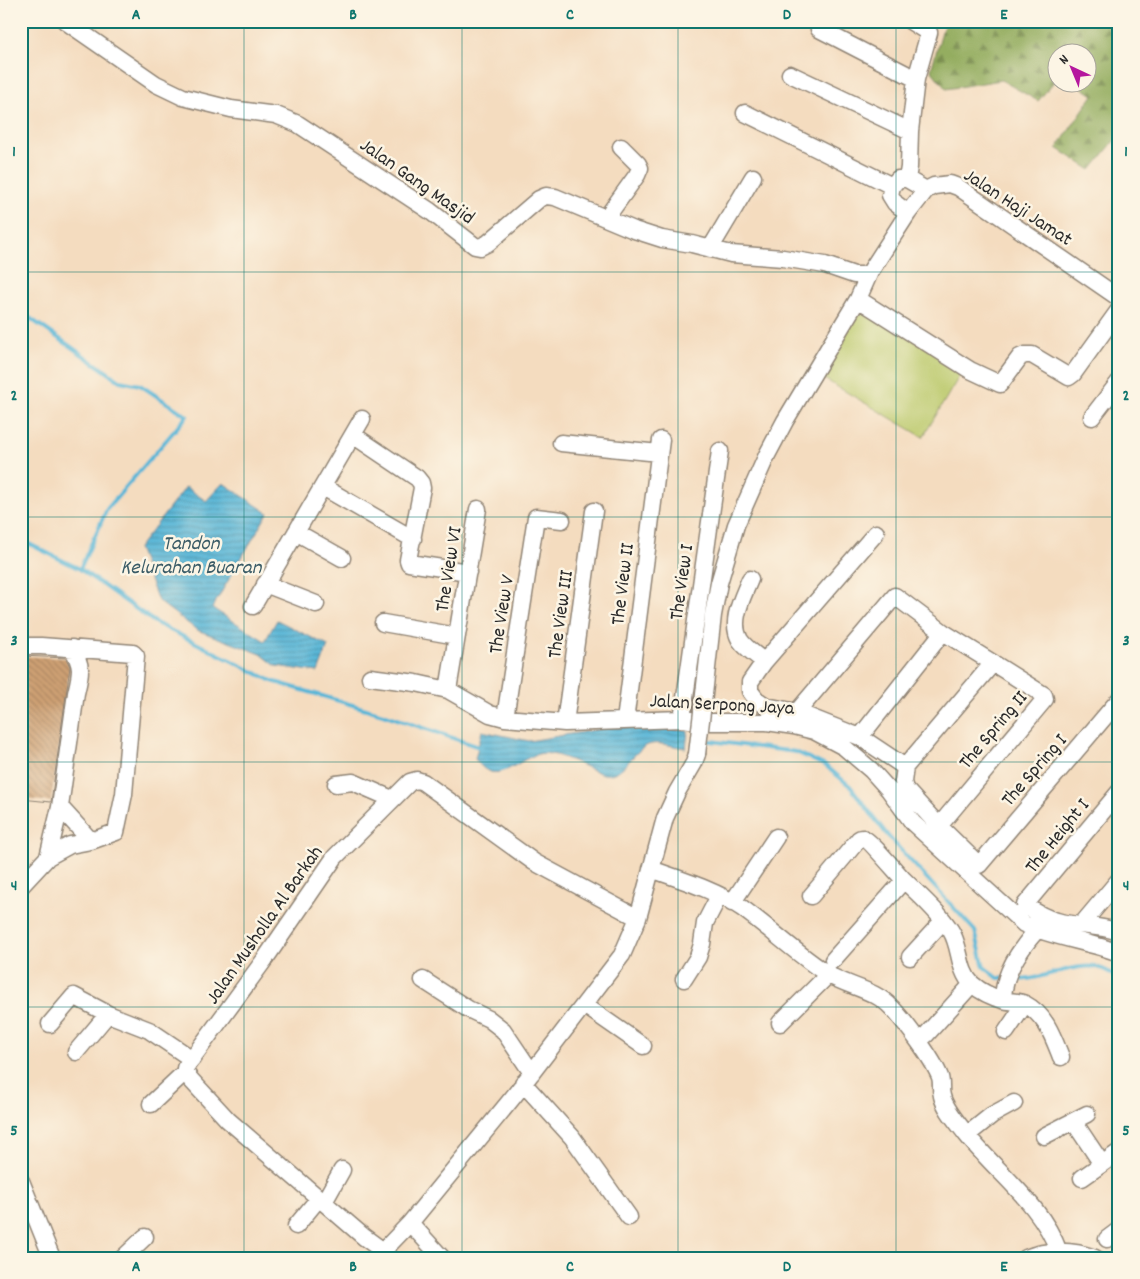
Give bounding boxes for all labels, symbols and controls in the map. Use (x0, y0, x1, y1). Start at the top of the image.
text: A (132, 4, 141, 27)
text: B (349, 4, 357, 27)
text: C (566, 4, 574, 27)
text: D (783, 4, 792, 27)
text: E (1000, 4, 1008, 27)
north arrow (1048, 42, 1098, 92)
text: N (1055, 50, 1074, 70)
street label: Jalan Gang Masjid (353, 132, 479, 232)
text: 1 (12, 141, 16, 164)
text: 1 (1124, 141, 1128, 164)
street label: Jalan Haji Jamat (957, 163, 1077, 254)
text: 2 (11, 385, 18, 408)
text: 2 (1123, 385, 1130, 408)
street label: The View VI (429, 525, 471, 614)
water label: Tandon Kelurahan Buaran (121, 530, 263, 584)
street label: The View II (605, 542, 643, 627)
street label: The View I (664, 543, 702, 622)
street label: The View III (542, 569, 582, 660)
street label: The View V (483, 573, 523, 656)
text: 3 (10, 630, 18, 653)
text: 3 (1122, 630, 1130, 653)
street label: The Spring II (953, 686, 1035, 776)
street label: Jalan Serpong Jaya (649, 688, 795, 724)
street label: The Spring I (996, 728, 1075, 814)
street label: The Height I (1019, 793, 1097, 880)
street label: Jalan Musholla Al Barkah (200, 841, 331, 1011)
text: 4 (11, 875, 17, 898)
text: 4 (1123, 875, 1129, 898)
text: 5 (10, 1120, 18, 1143)
text: 5 (1122, 1120, 1130, 1143)
text: A (132, 1256, 141, 1279)
text: B (349, 1256, 357, 1279)
text: C (566, 1256, 574, 1279)
text: D (783, 1256, 792, 1279)
text: E (1000, 1256, 1008, 1279)

